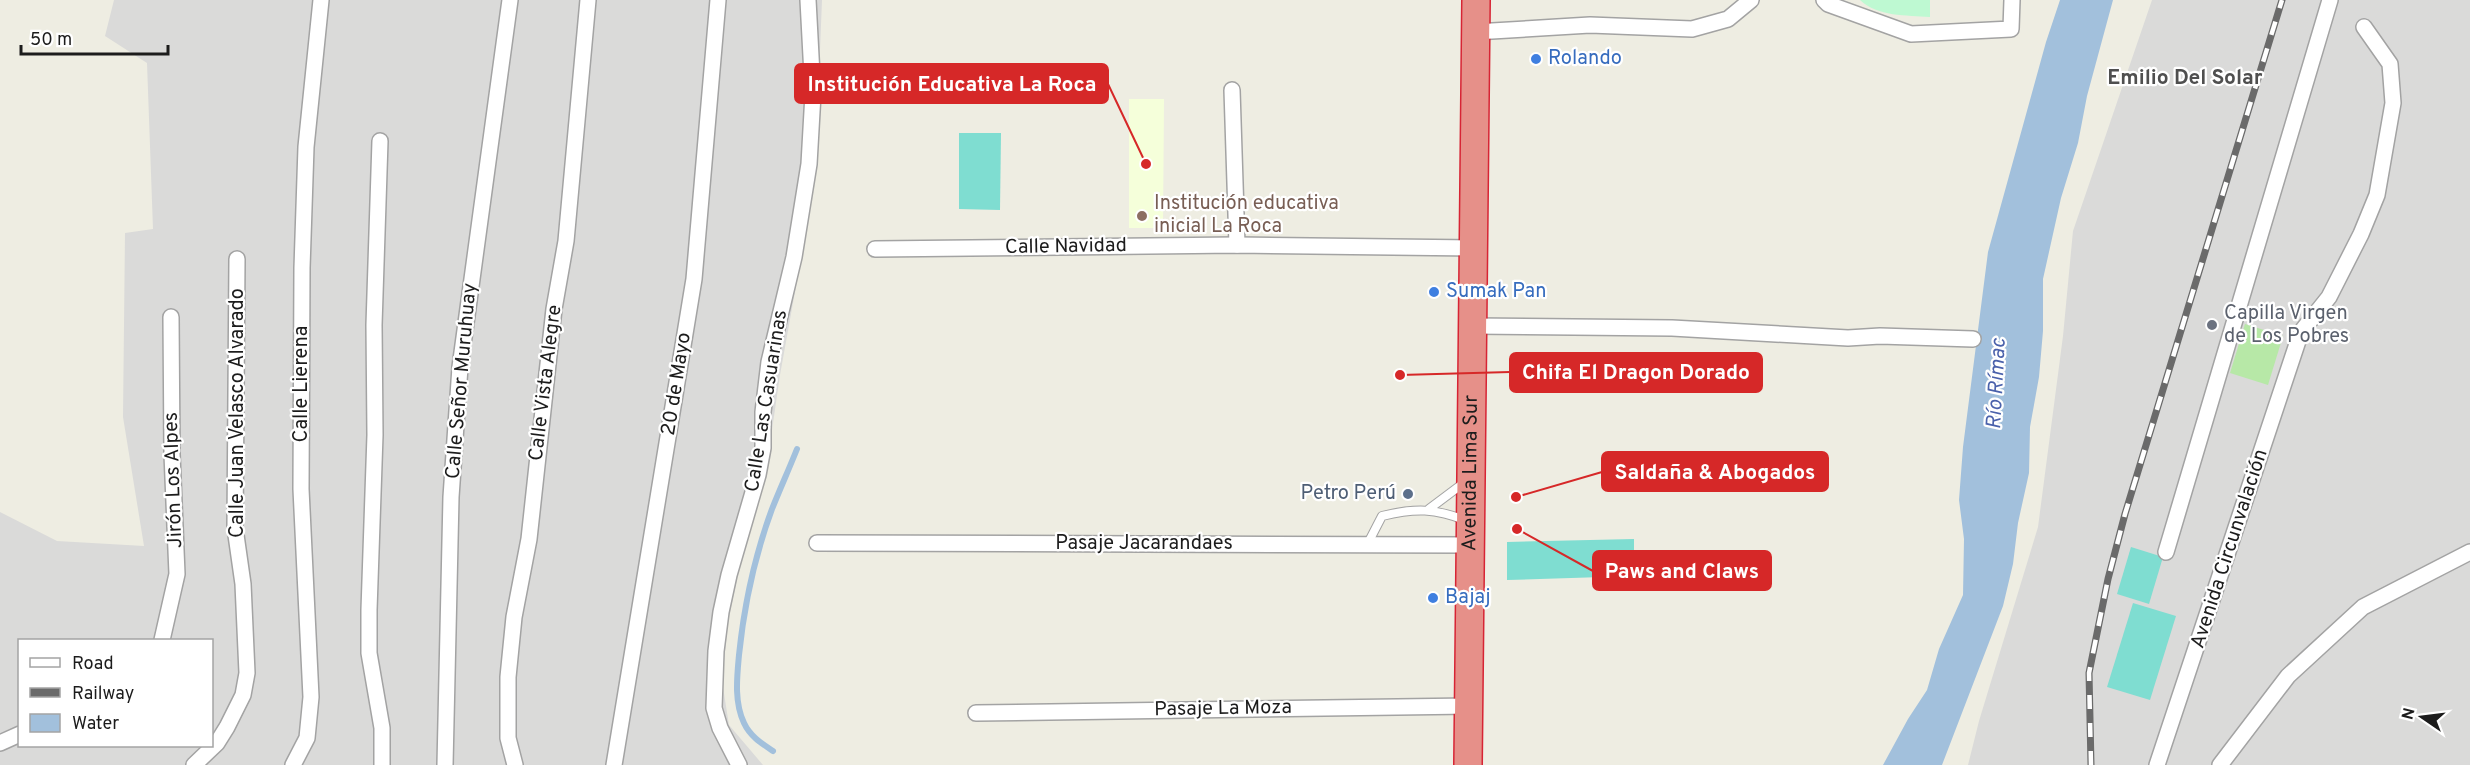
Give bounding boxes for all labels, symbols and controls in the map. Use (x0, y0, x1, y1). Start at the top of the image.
scale bar (21, 18, 168, 56)
text: 50 m (30, 29, 72, 52)
place label: Rolando (1548, 46, 1622, 72)
marker: Rolando (1529, 52, 1543, 66)
callout: Institución Educativa La Roca (795, 64, 1108, 103)
district label: Emilio Del Solar (2107, 65, 2263, 92)
text: Institución Educativa La Roca (808, 72, 1096, 99)
place label: Institución educativa inicial La Roca (1154, 191, 1339, 240)
marker: Institución educativa inicial La Roca (1135, 209, 1149, 223)
street label: Calle Navidad (1005, 233, 1127, 261)
place label: Sumak Pan (1446, 279, 1547, 305)
street label: Calle Señor Muruhuay (440, 282, 484, 480)
marker: Sumak Pan (1427, 285, 1441, 299)
street label: Calle Juan Velasco Alvarado (225, 288, 251, 538)
place label: Capilla Virgen de Los Pobres (2224, 301, 2349, 350)
street label: Calle Vista Alegre (524, 303, 568, 463)
street label: Calle Las Casuarinas (740, 308, 794, 494)
marker: Capilla Virgen de Los Pobres (2205, 318, 2219, 332)
street label: Calle Lierena (289, 326, 315, 442)
street label: 20 de Mayo (656, 331, 698, 437)
water label: Río Rímac (1981, 337, 2013, 430)
callout: Chifa El Dragon Dorado (1510, 353, 1762, 392)
text: Chifa El Dragon Dorado (1522, 360, 1750, 387)
street label: Avenida Lima Sur (1457, 395, 1485, 551)
street label: Jirón Los Alpes (159, 411, 189, 549)
street label: Avenida Circunvalación (2185, 446, 2275, 652)
callout: Saldaña & Abogados (1602, 452, 1828, 491)
text: Saldaña & Abogados (1615, 460, 1815, 487)
place label: Petro Perú (1300, 481, 1396, 507)
marker: Petro Perú (1401, 487, 1415, 501)
street label: Pasaje Jacarandaes (1055, 531, 1233, 557)
callout: Paws and Claws (1593, 551, 1771, 590)
text: Paws and Claws (1605, 559, 1759, 586)
place label: Bajaj (1445, 585, 1491, 611)
marker: Bajaj (1426, 591, 1440, 605)
legend (18, 639, 213, 747)
text: Road (72, 653, 114, 676)
text: Railway (72, 683, 134, 706)
north arrow (2392, 687, 2452, 747)
street label: Pasaje La Moza (1154, 695, 1292, 723)
text: N (2398, 706, 2420, 722)
text: Water (72, 713, 119, 736)

